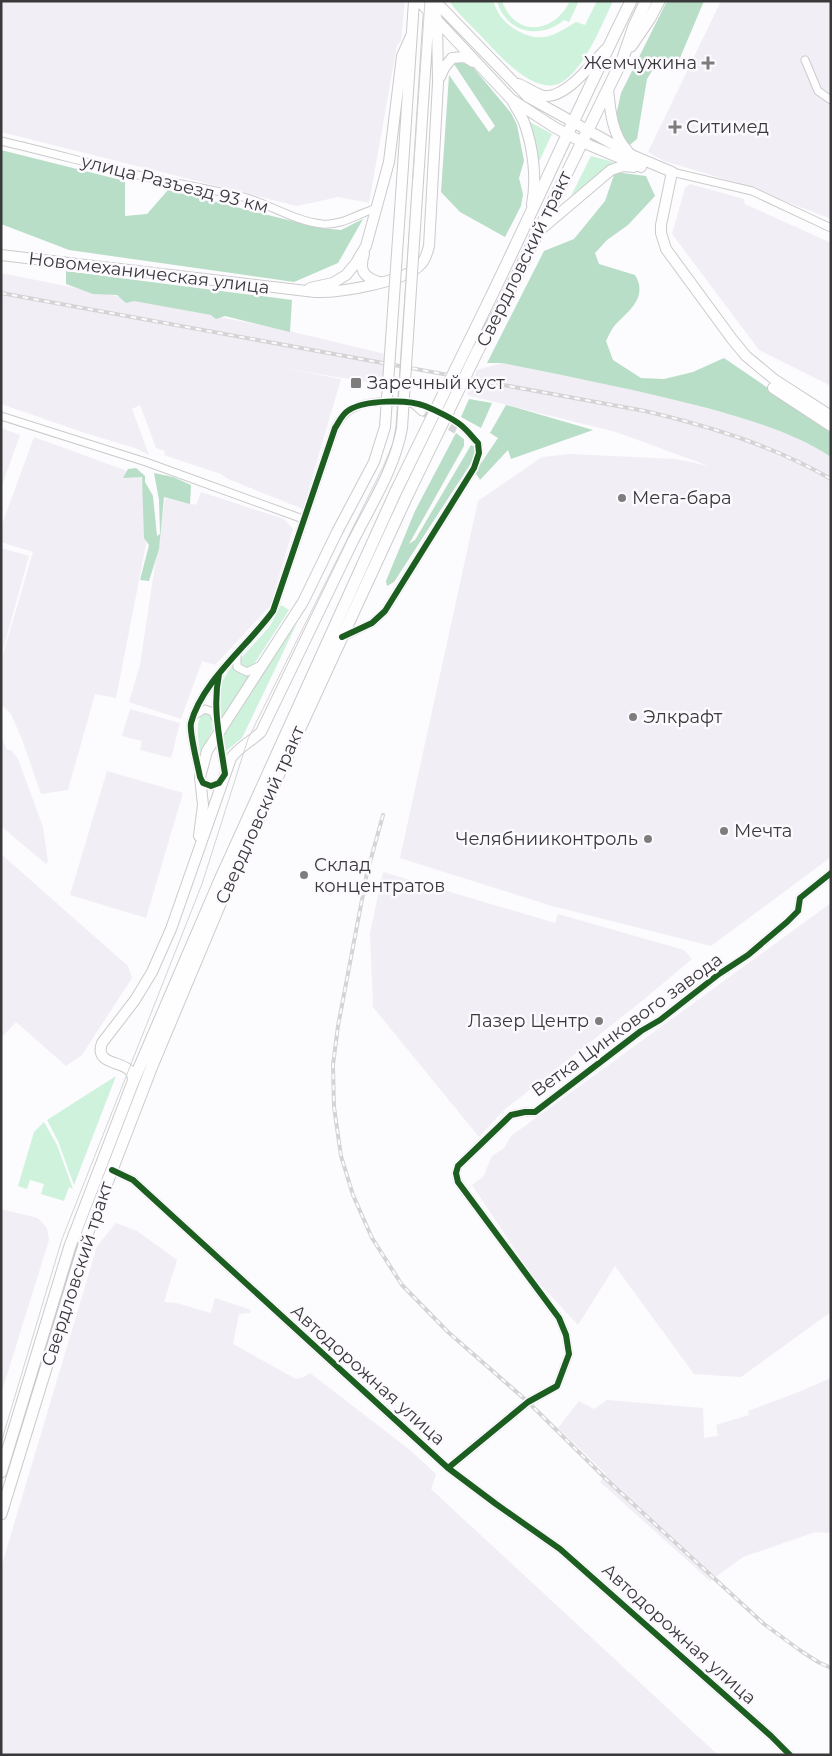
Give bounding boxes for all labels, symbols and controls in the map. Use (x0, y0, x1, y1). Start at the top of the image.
place label: Жемчужина (584, 52, 697, 74)
marker: Жемчужина (701, 56, 715, 70)
place label: Ситимед (686, 116, 769, 138)
marker: Ситимед (668, 120, 682, 134)
street label: улица Разъезд 93 км (78, 150, 271, 218)
street label: Свердловский тракт (472, 167, 576, 351)
street label: Новомеханическая улица (27, 247, 271, 299)
place label: Заречный куст (367, 372, 505, 394)
marker: Заречный куст (349, 376, 363, 390)
place label: Мега-бара (632, 487, 732, 509)
marker: Мега-бара (616, 492, 628, 504)
place label: Элкрафт (643, 706, 723, 728)
marker: Элкрафт (627, 711, 639, 723)
street label: Свердловский тракт (211, 722, 309, 908)
place label: Мечта (734, 820, 792, 842)
marker: Мечта (718, 825, 730, 837)
place label: Челябнииконтроль (456, 828, 638, 850)
marker: Челябнииконтроль (642, 833, 654, 845)
place label: Склад концентратов (314, 854, 445, 897)
marker: Склад концентратов (298, 869, 310, 881)
street label: Ветка Цинкового завода (527, 948, 727, 1102)
place label: Лазер Центр (468, 1010, 589, 1032)
marker: Лазер Центр (593, 1015, 605, 1027)
street label: Свердловский тракт (37, 1178, 117, 1369)
street label: Автодорожная улица (286, 1300, 450, 1450)
street label: Автодорожная улица (597, 1559, 761, 1709)

